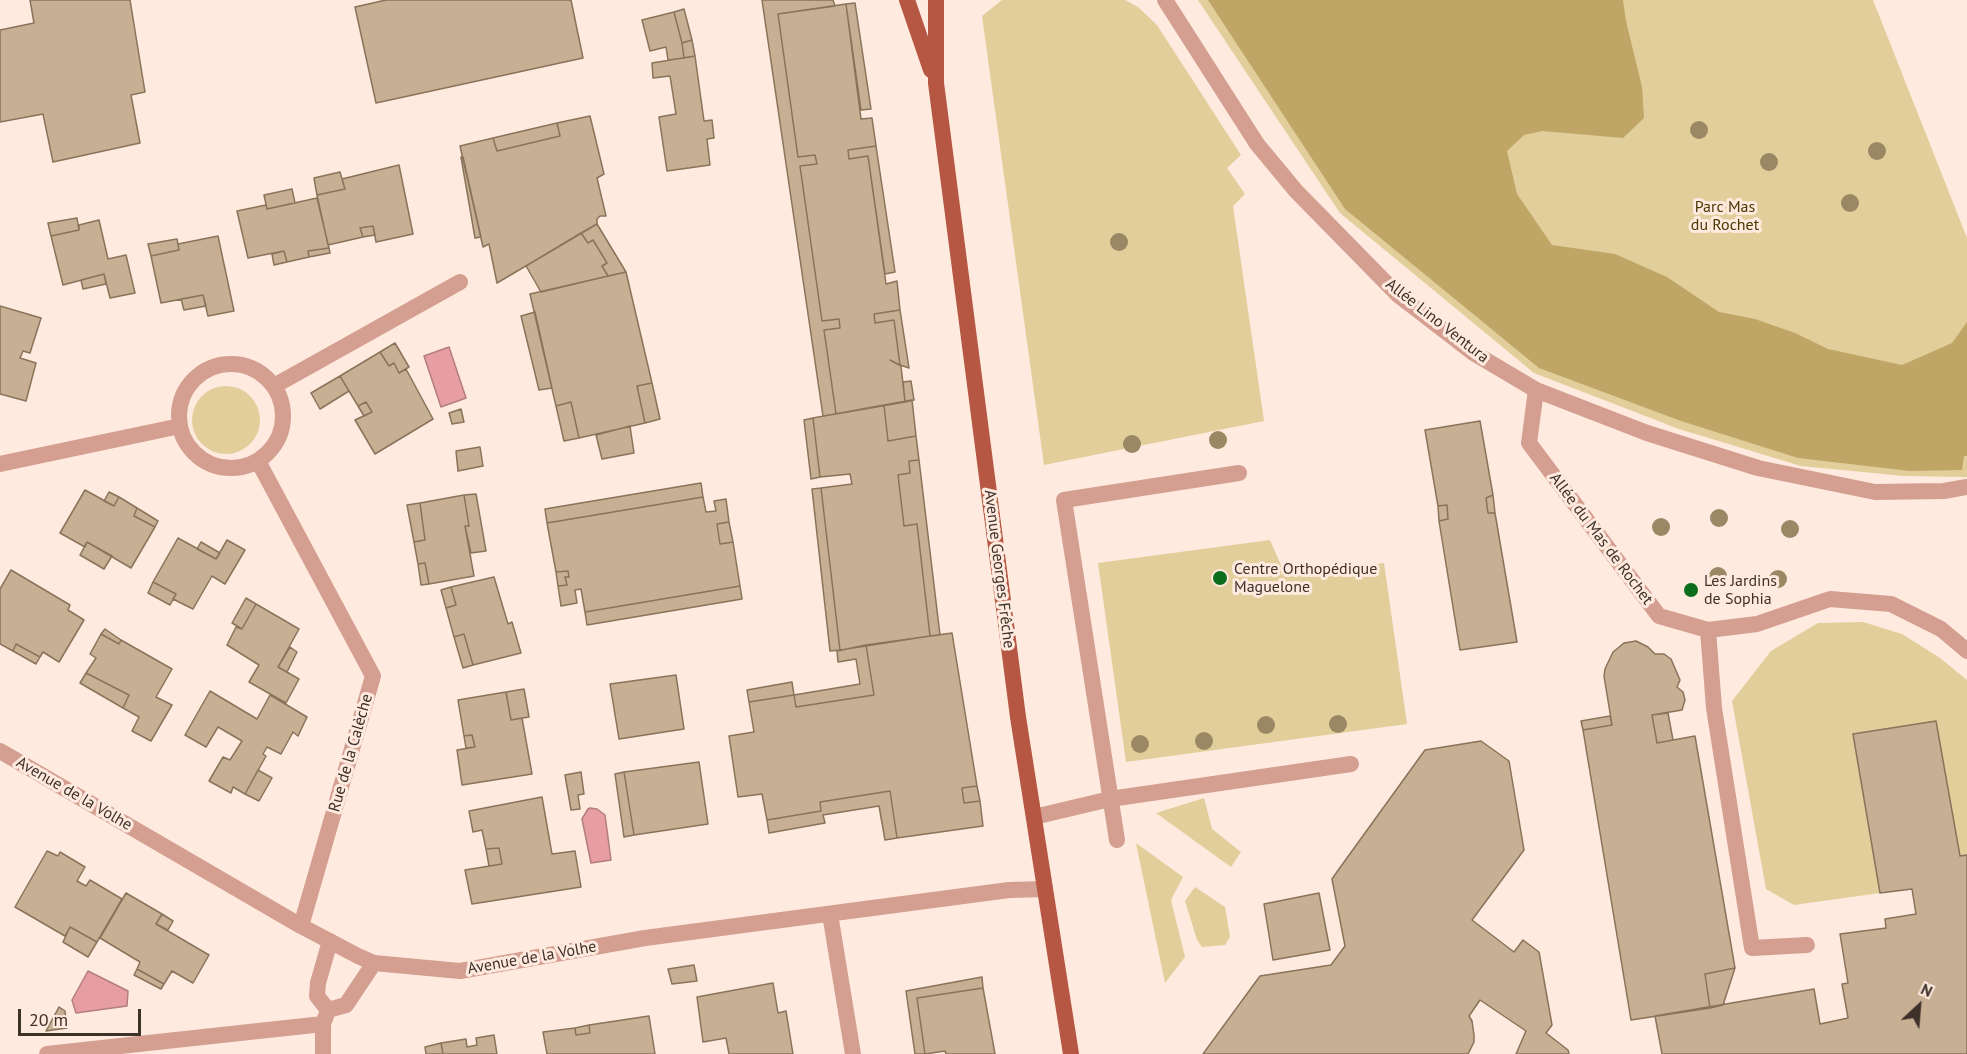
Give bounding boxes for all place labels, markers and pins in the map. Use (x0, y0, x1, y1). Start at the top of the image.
place label: Centre Orthopédique Maguelone (1234, 559, 1377, 597)
marker: Centre Orthopédique Maguelone (1211, 569, 1229, 587)
place label: Les Jardins de Sophia (1704, 571, 1777, 609)
marker: Les Jardins de Sophia (1682, 581, 1700, 599)

